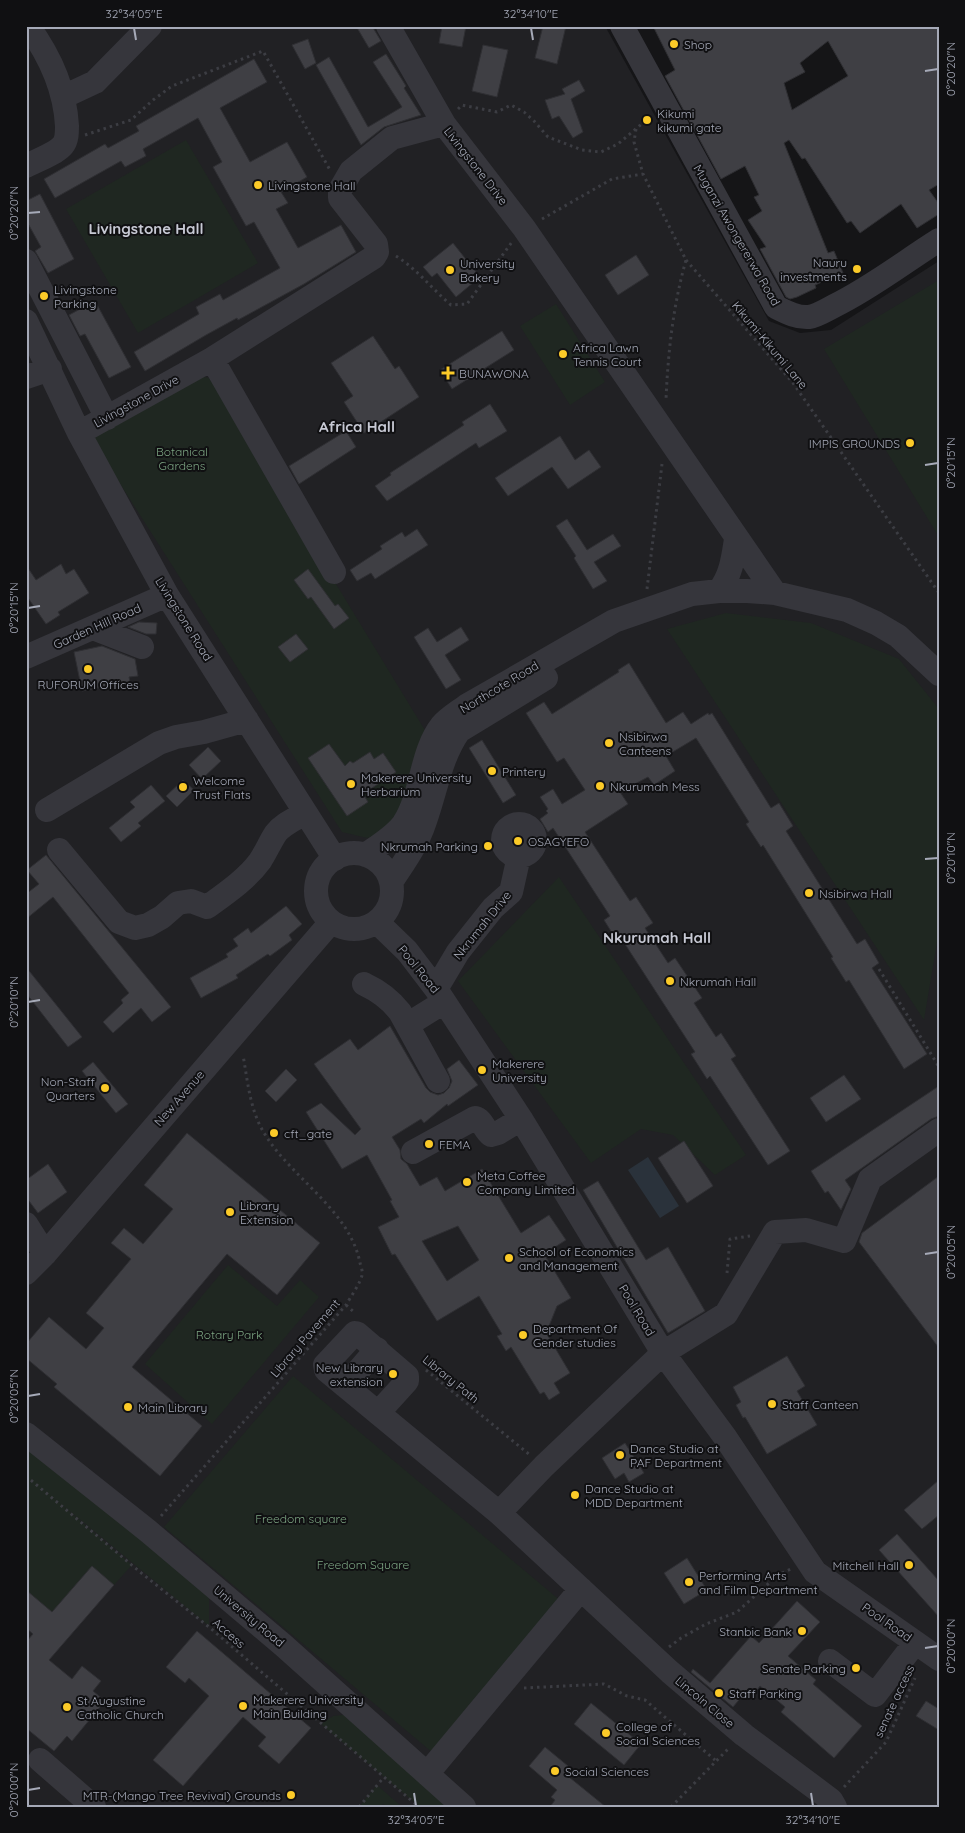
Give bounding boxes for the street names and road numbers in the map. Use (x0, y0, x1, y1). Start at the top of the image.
street label: Livingstone Drive (441, 124, 511, 208)
street label: Muganzi Awongererwa Road (690, 162, 784, 308)
street label: Kikumi-Kikumi Lane (729, 298, 811, 392)
street label: Livingstone Drive (91, 371, 181, 431)
street label: Livingstone Road (152, 574, 216, 664)
street label: Garden Hill Road (51, 600, 143, 652)
street label: Northcote Road (457, 658, 541, 716)
street label: Nkrumah Drive (450, 888, 514, 962)
street label: Pool Road (395, 942, 443, 996)
street label: New Avenue (151, 1067, 207, 1129)
street label: Pool Road (616, 1282, 658, 1338)
street label: Library Pavement (267, 1296, 343, 1380)
street label: Library Path (420, 1352, 482, 1406)
street label: University Road (211, 1582, 287, 1650)
street label: Pool Road (859, 1599, 915, 1645)
street label: Access (210, 1615, 249, 1651)
street label: senate access (871, 1662, 918, 1740)
street label: Lincoln Close (672, 1673, 738, 1731)

